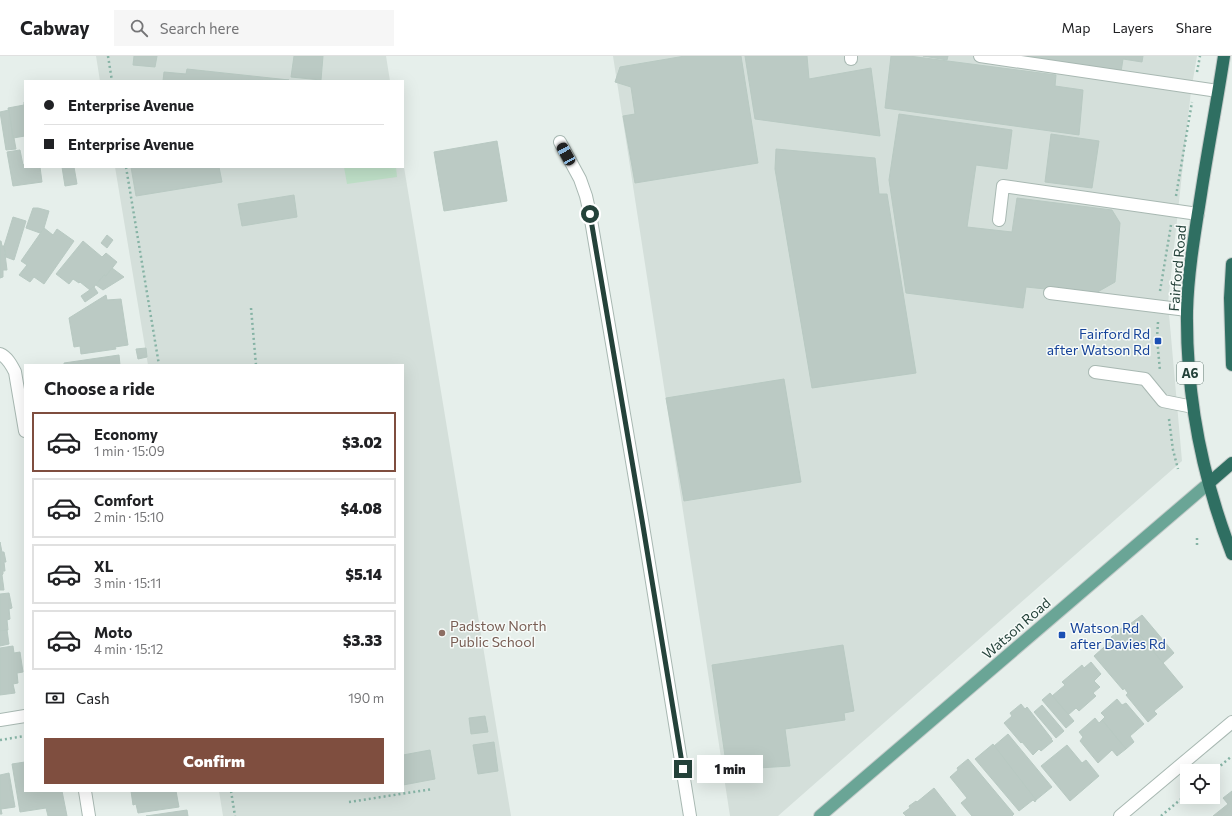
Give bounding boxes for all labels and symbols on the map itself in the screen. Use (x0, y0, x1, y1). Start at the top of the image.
car (555, 141, 577, 167)
route start (581, 205, 599, 223)
street label: Fairford Road (1165, 224, 1189, 312)
place label: Fairford Rd after Watson Rd (1047, 325, 1150, 358)
marker: Fairford Rd after Watson Rd (1153, 336, 1163, 346)
road number: A6 (1177, 362, 1203, 384)
street label: Watson Road (978, 594, 1054, 662)
place label: Padstow North Public School (450, 617, 546, 650)
place label: Watson Rd after Davies Rd (1070, 619, 1166, 652)
marker: Padstow North Public School (437, 628, 447, 638)
marker: Watson Rd after Davies Rd (1057, 630, 1067, 640)
callout: 1 min (697, 755, 763, 783)
route end (674, 760, 692, 778)

